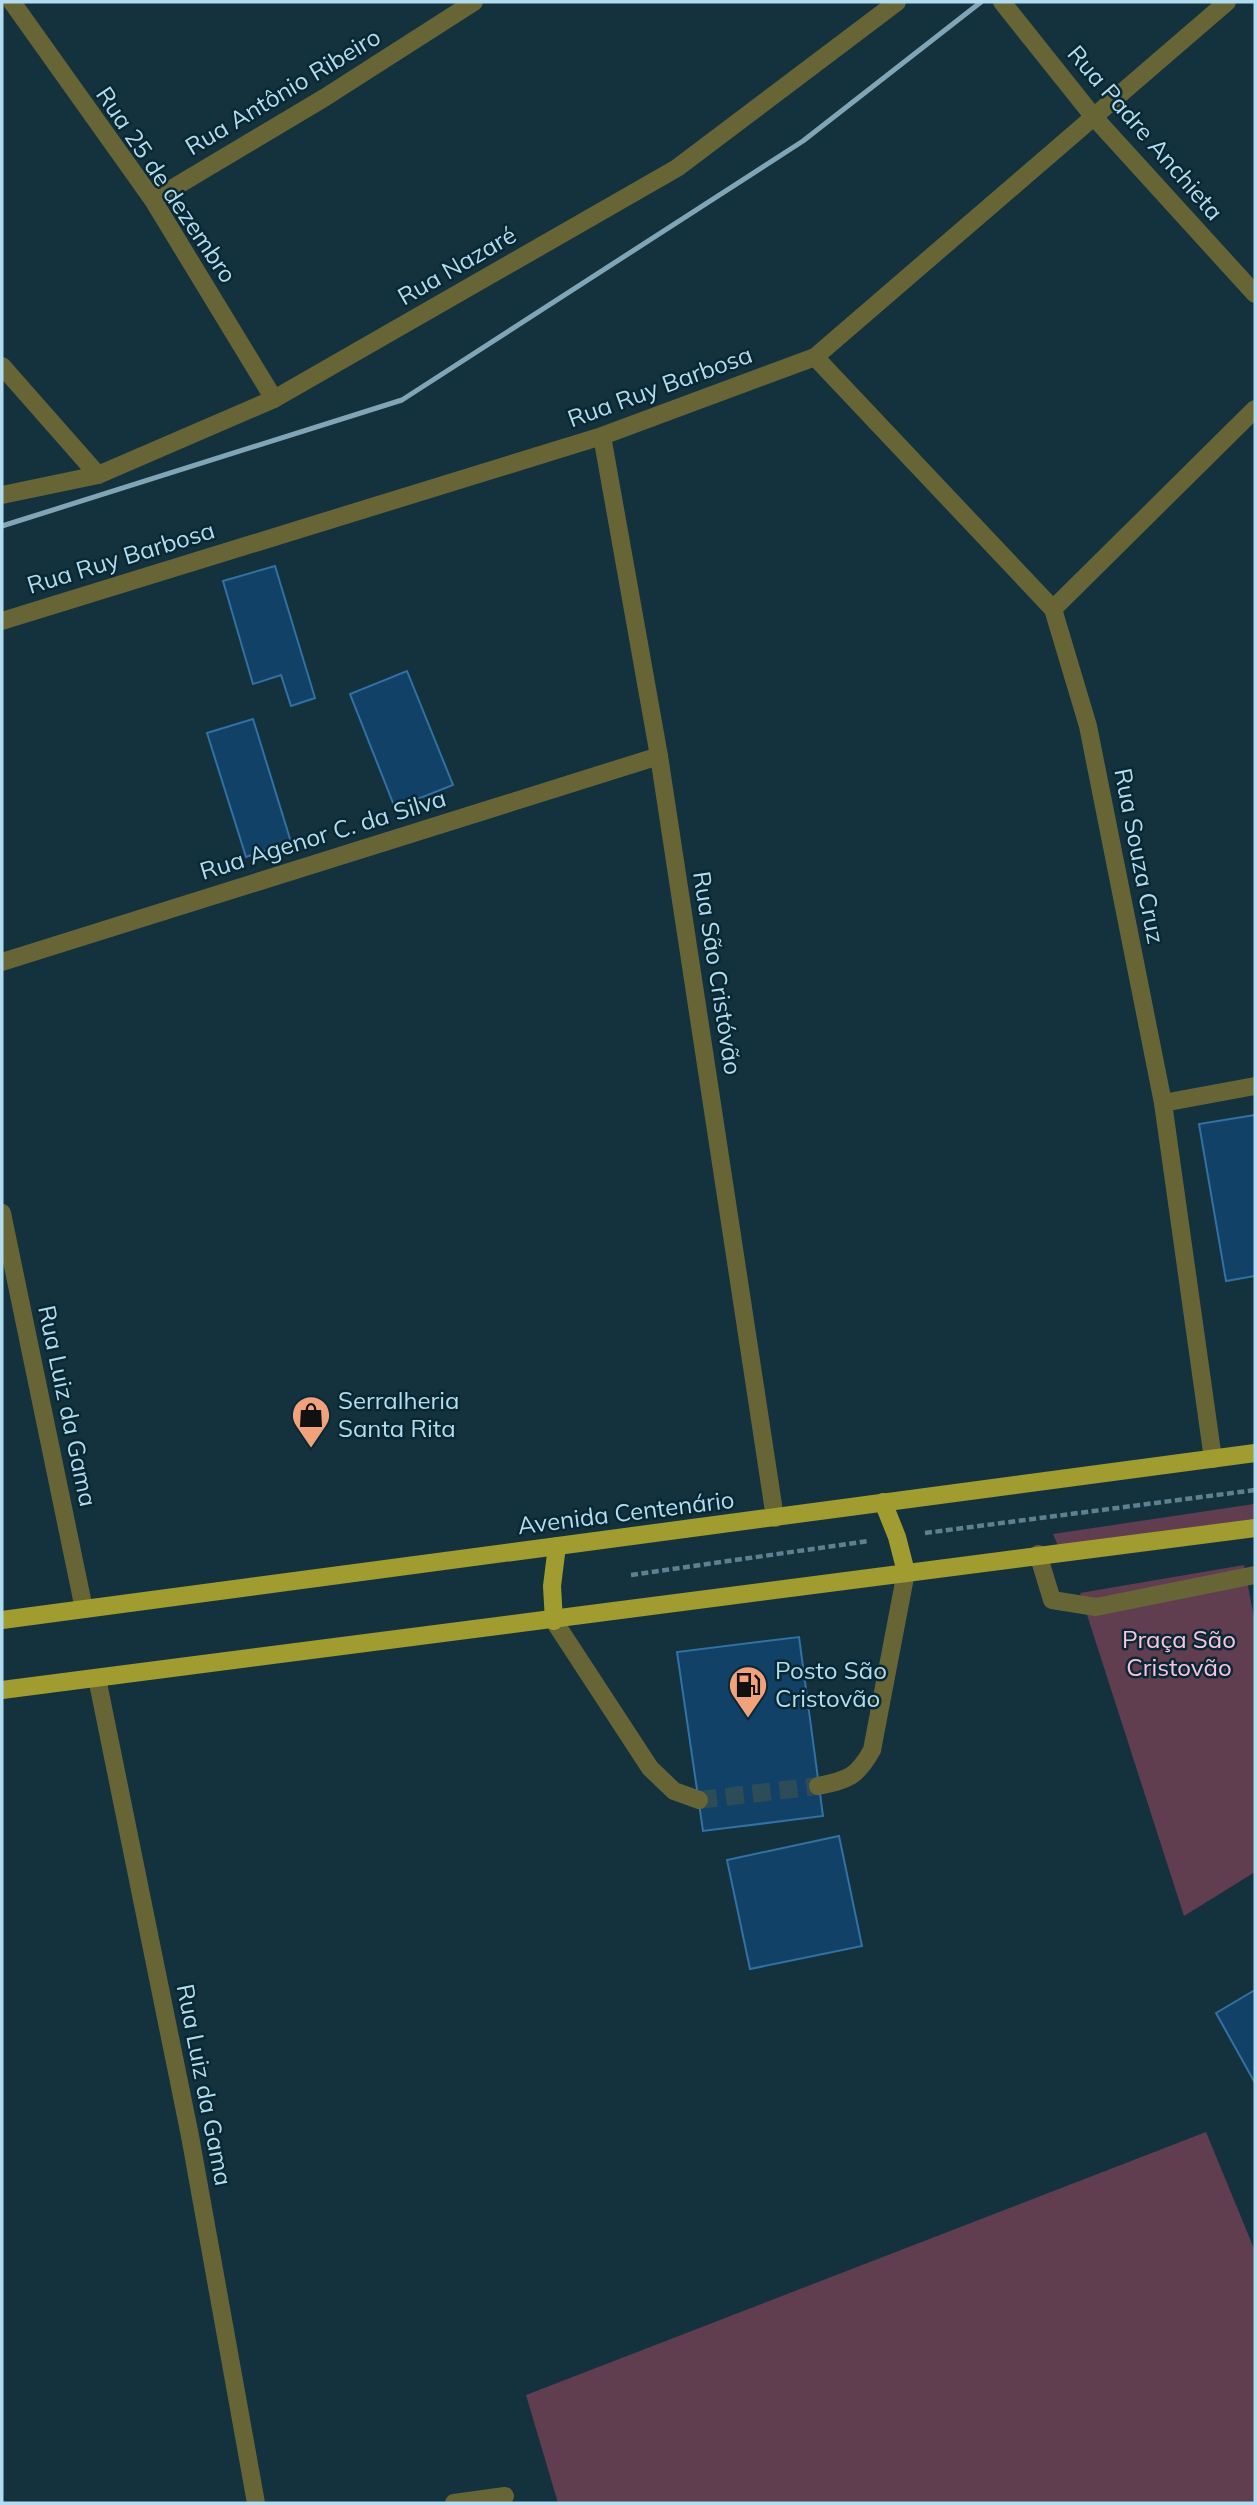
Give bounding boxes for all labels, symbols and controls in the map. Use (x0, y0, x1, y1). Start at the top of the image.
street label: Rua Antônio Ribeiro (179, 21, 385, 161)
street label: Rua Padre Anchieta (1062, 39, 1230, 226)
street label: Rua 25 de dezembro (90, 81, 244, 288)
street label: Rua Nazaré (392, 219, 521, 311)
street label: Rua Ruy Barbosa (563, 339, 756, 433)
street label: Rua Ruy Barbosa (23, 514, 218, 600)
street label: Rua Souza Cruz (1108, 766, 1172, 946)
street label: Rua Agenor C. da Silva (196, 782, 449, 886)
street label: Rua São Cristóvão (687, 869, 749, 1077)
street label: Rua Luiz da Gama (32, 1303, 104, 1509)
place label: Serralheria Santa Rita (338, 1385, 459, 1443)
shop icon: Serralheria Santa Rita (290, 1394, 332, 1449)
street label: Avenida Centenário (516, 1484, 736, 1540)
park label: Praça São Cristovão (1122, 1624, 1236, 1682)
place label: Posto São Cristovão (775, 1655, 887, 1713)
fuel station icon: Posto São Cristovão (727, 1664, 769, 1719)
street label: Rua Luiz da Gama (171, 1981, 239, 2188)

